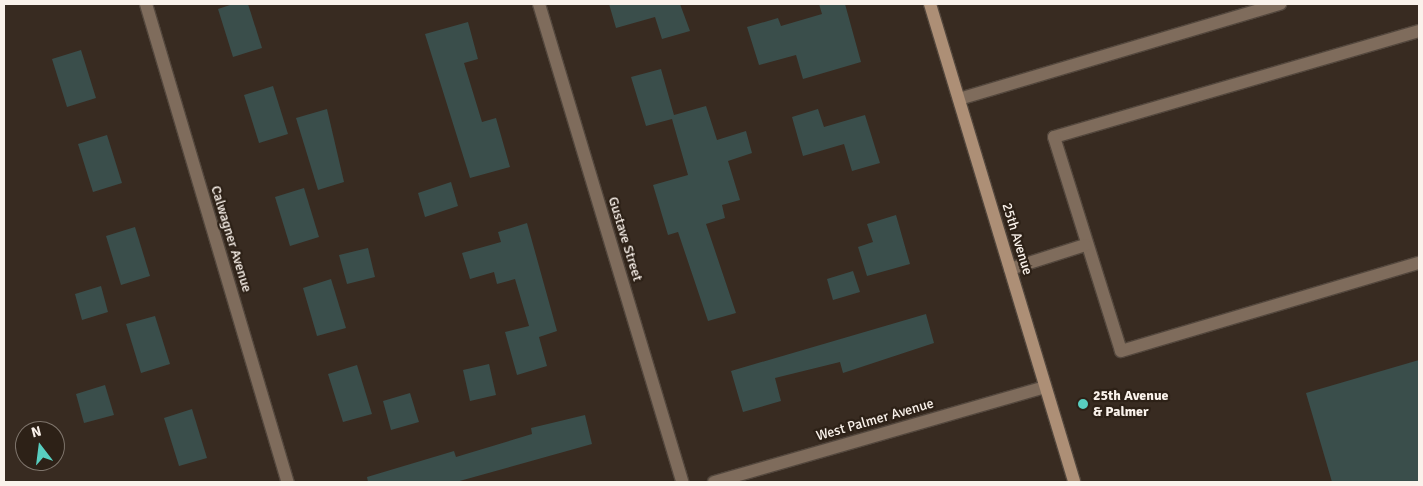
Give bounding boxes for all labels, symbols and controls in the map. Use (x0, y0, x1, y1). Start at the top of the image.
street label: Calwagner Avenue (207, 184, 255, 294)
street label: Gustave Street (604, 195, 646, 283)
street label: 25th Avenue (998, 201, 1036, 277)
place label: 25th Avenue & Palmer (1093, 388, 1169, 421)
street label: West Palmer Avenue (814, 395, 936, 445)
marker: 25th Avenue & Palmer (1077, 398, 1089, 410)
north arrow (15, 421, 65, 471)
text: N (29, 423, 43, 441)

